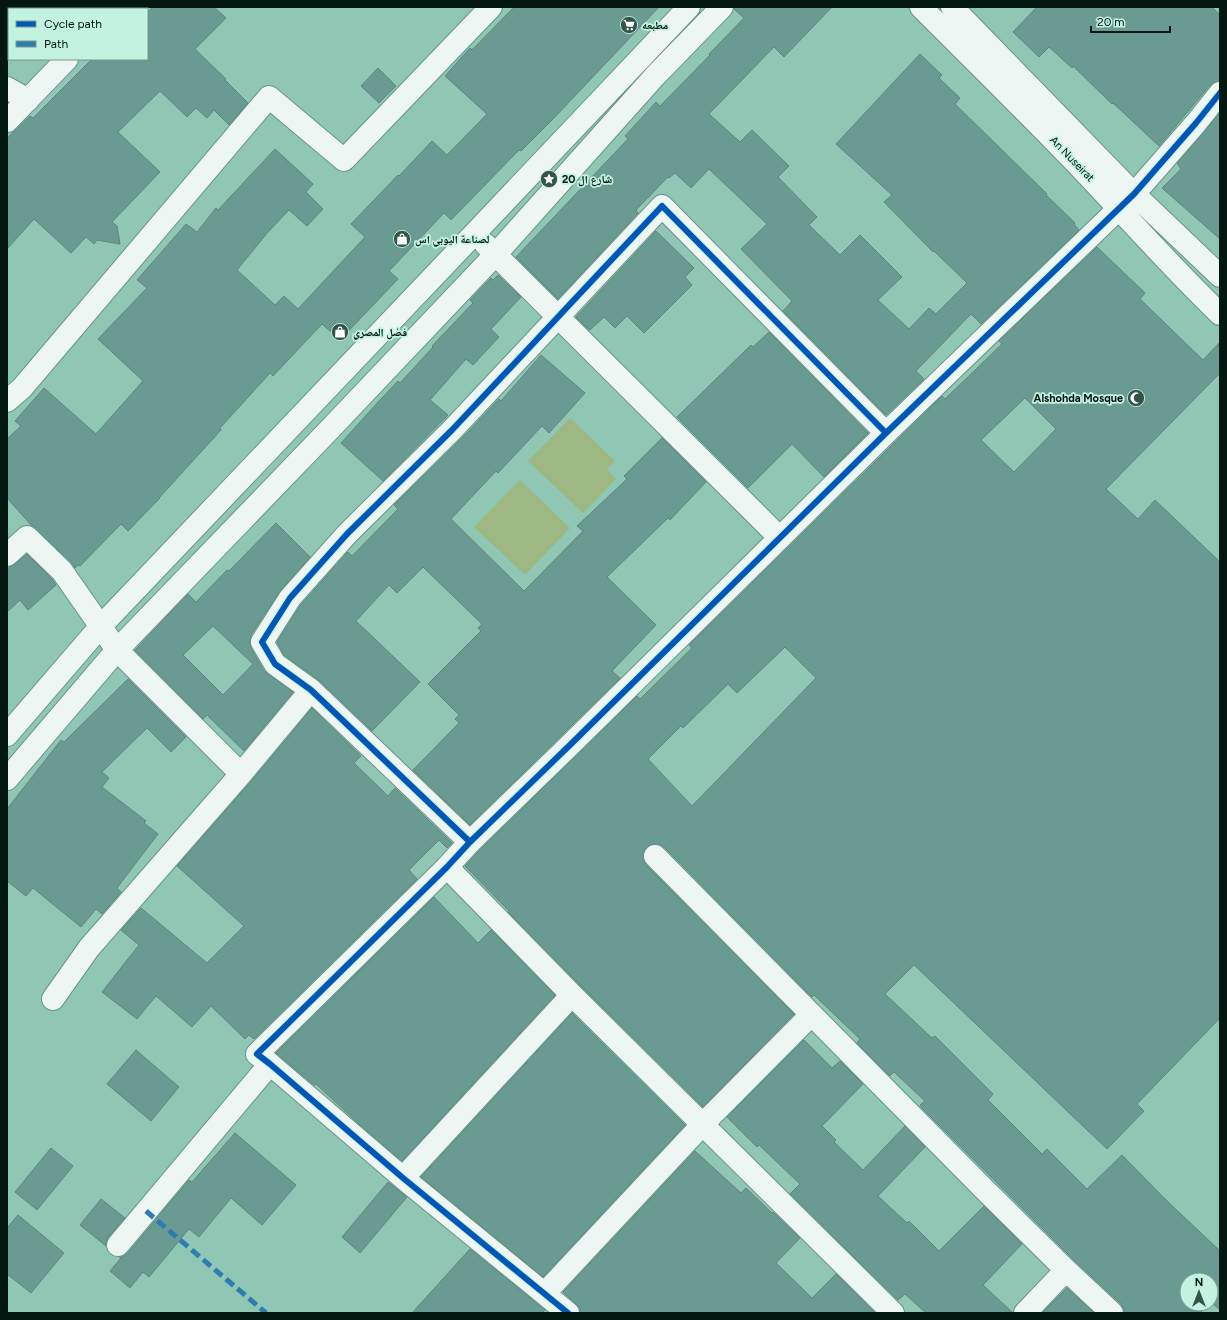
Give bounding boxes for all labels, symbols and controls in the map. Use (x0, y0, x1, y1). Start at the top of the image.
legend (8, 8, 148, 60)
scale bar (1091, 8, 1170, 34)
supermarket icon: مطبعه (619, 15, 639, 35)
text: 20 m (1097, 15, 1125, 29)
text: Cycle path (44, 17, 102, 31)
place label: مطبعه (642, 19, 668, 32)
text: Path (44, 37, 68, 51)
street label: An Nuseirat (1047, 134, 1097, 184)
place icon: شارع ال 20 (539, 169, 559, 189)
place label: شارع ال 20 (562, 173, 613, 187)
shop icon: لصناعة اليوبي اس (392, 229, 412, 249)
place label: لصناعة اليوبي اس (415, 233, 489, 247)
shop icon: فضل المصري (330, 322, 350, 342)
place label: فضل المصري (353, 326, 407, 340)
mosque icon: Alshohda Mosque (1126, 388, 1146, 408)
place label: Alshohda Mosque (1034, 392, 1123, 405)
north arrow (1179, 1272, 1219, 1312)
text: N (1195, 1276, 1203, 1289)

